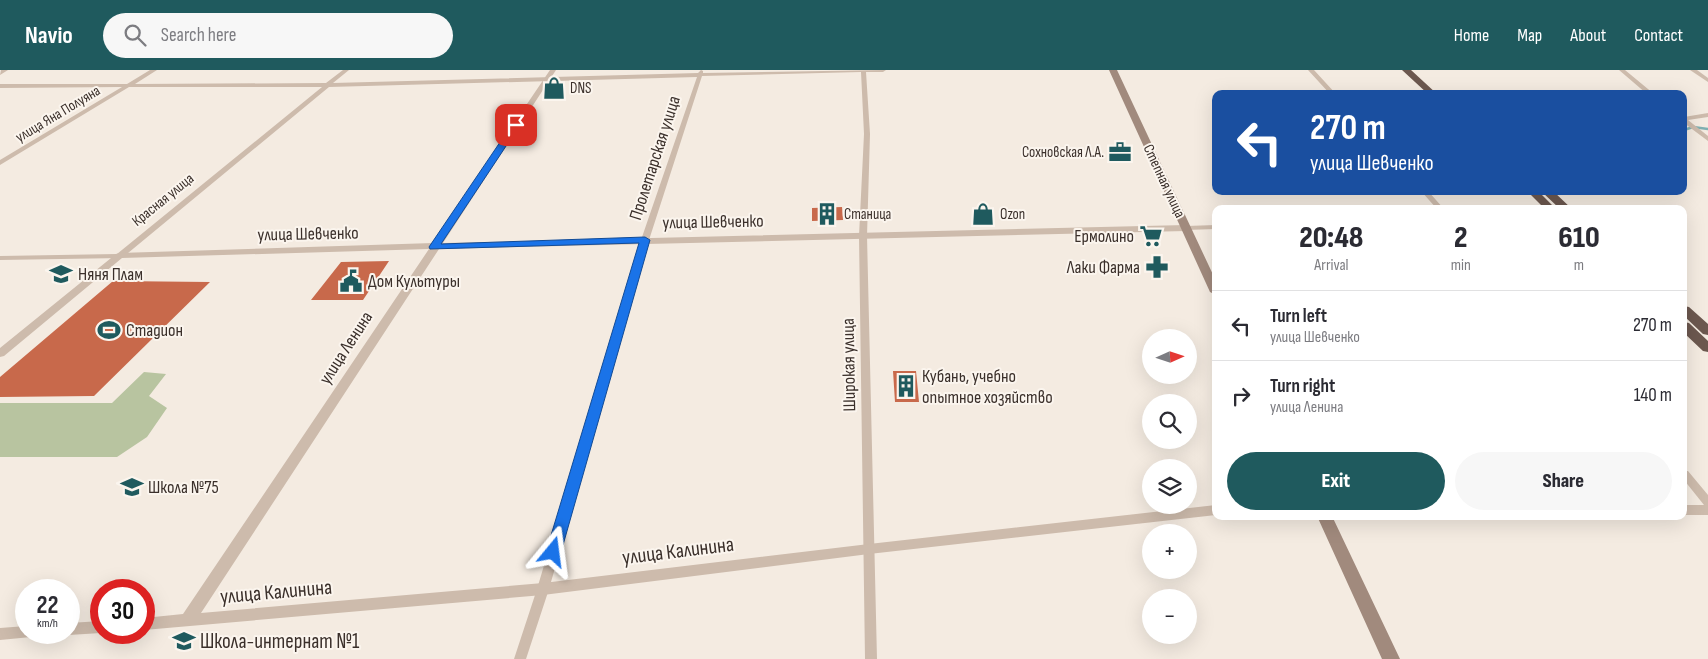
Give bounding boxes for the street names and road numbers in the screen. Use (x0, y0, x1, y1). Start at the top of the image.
street label: улица Яна Полуяна (12, 81, 104, 147)
street label: Пролетарская улица (625, 93, 685, 223)
street label: Степная улица (1139, 141, 1189, 221)
street label: Красная улица (128, 169, 198, 231)
street label: улица Шевченко (662, 211, 764, 233)
street label: улица Шевченко (257, 223, 359, 245)
street label: улица Ленина (315, 308, 377, 388)
street label: Широкая улица (838, 318, 860, 412)
street label: улица Калинина (621, 532, 735, 570)
street label: улица Калинина (219, 575, 333, 609)

